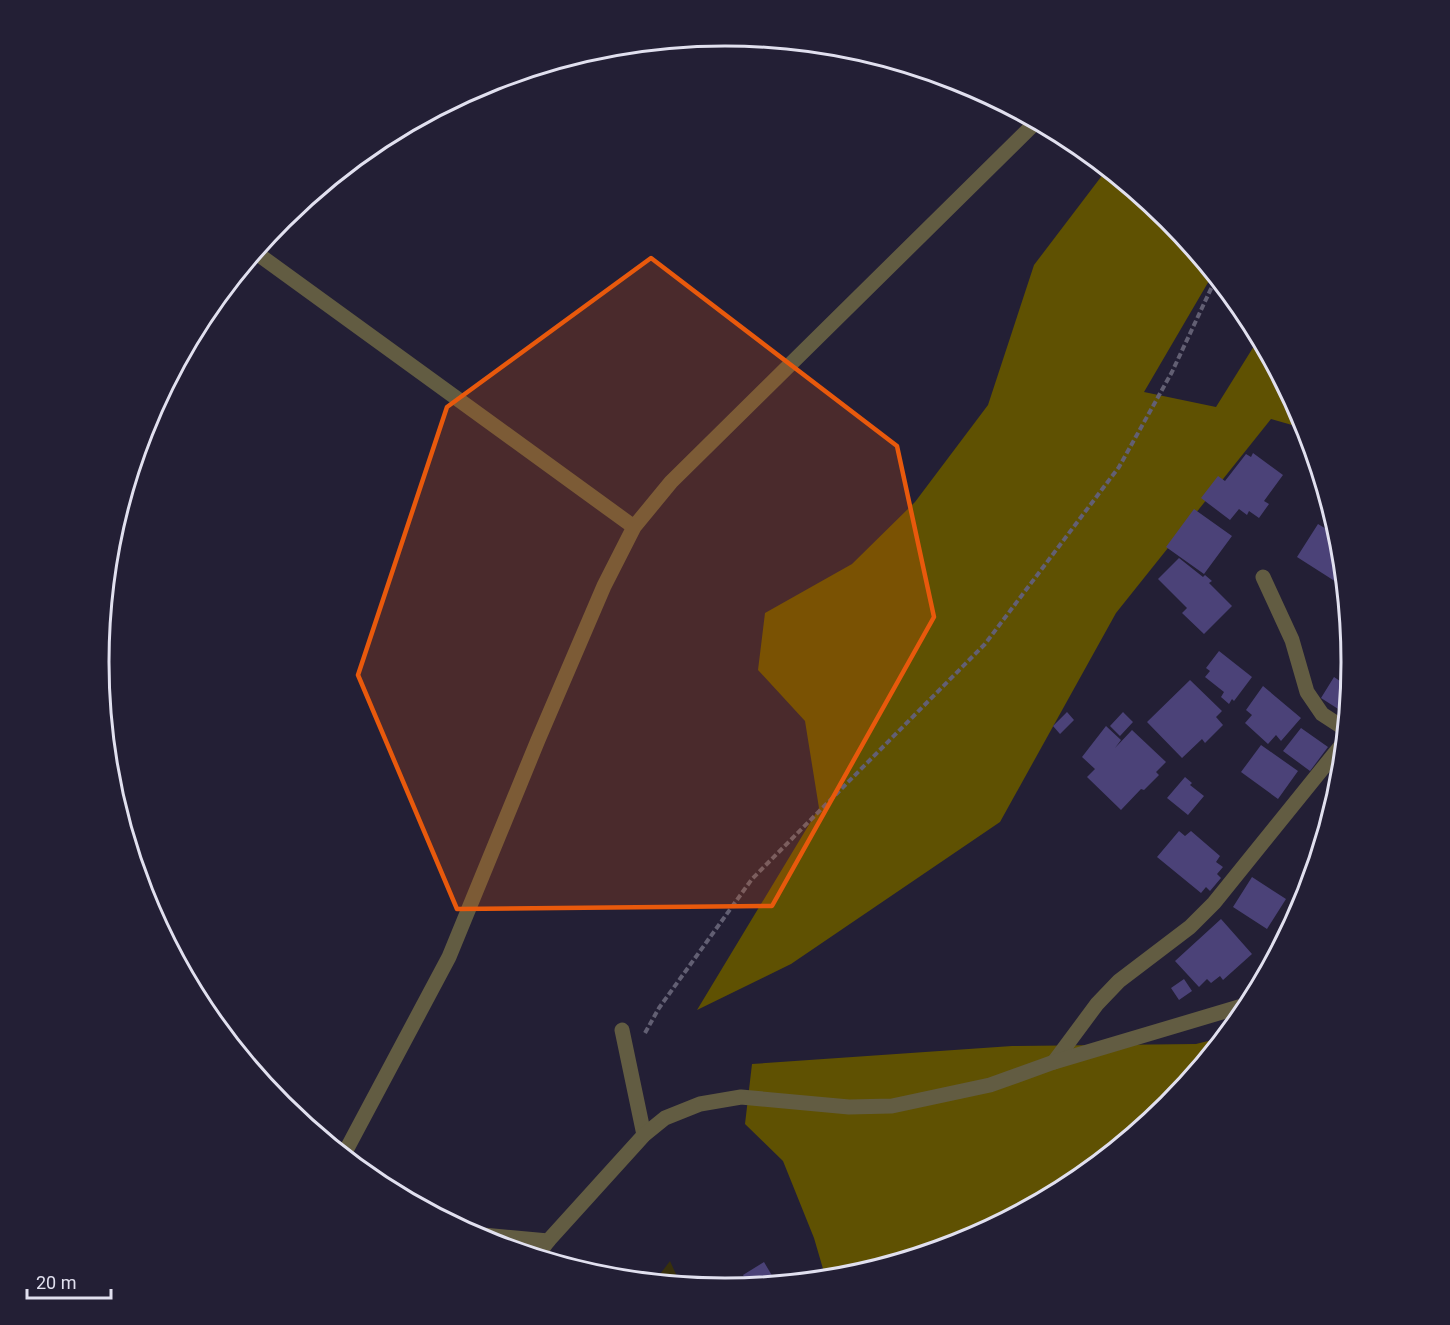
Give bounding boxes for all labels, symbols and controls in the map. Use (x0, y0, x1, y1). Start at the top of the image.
scale bar (27, 1262, 111, 1300)
text: 20 m (36, 1272, 76, 1293)

